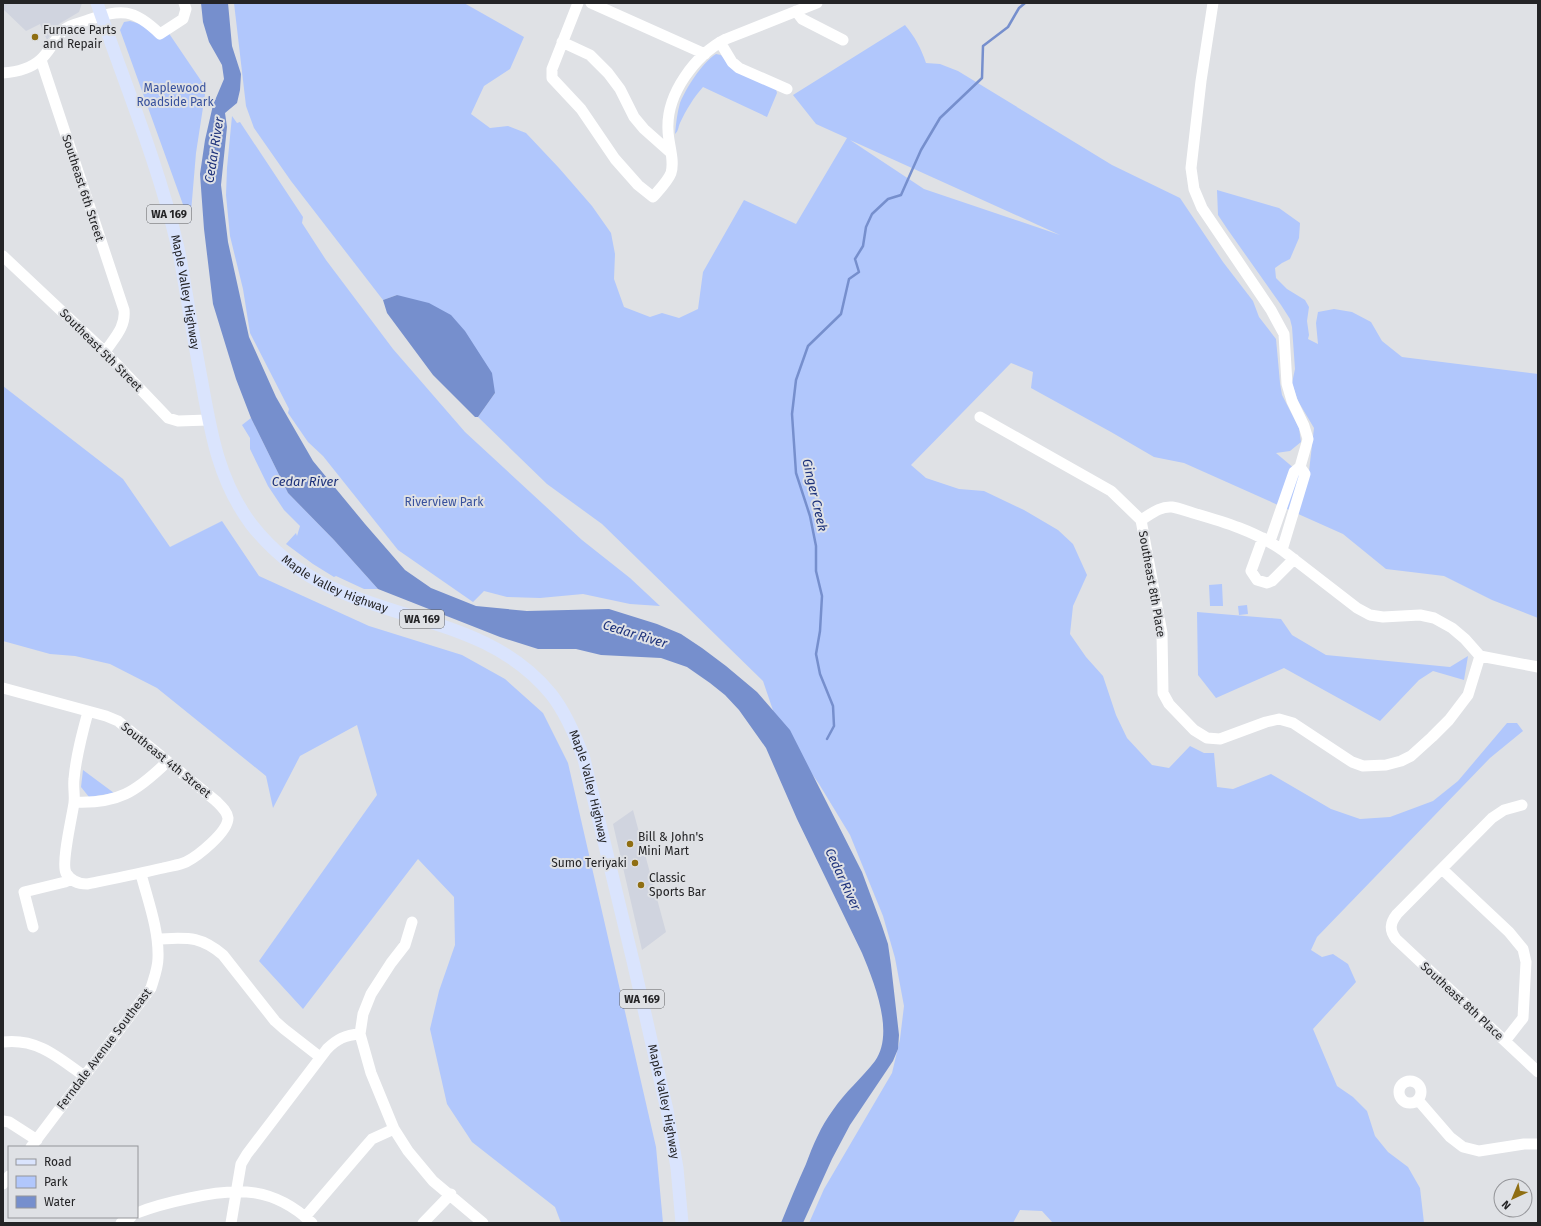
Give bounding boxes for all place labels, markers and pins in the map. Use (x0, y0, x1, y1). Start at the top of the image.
place label: Furnace Parts and Repair (43, 23, 117, 51)
marker: Furnace Parts and Repair (30, 32, 40, 42)
place label: Bill & John's Mini Mart (638, 830, 704, 858)
marker: Bill & John's Mini Mart (625, 839, 635, 849)
place label: Sumo Teriyaki (551, 856, 627, 870)
marker: Sumo Teriyaki (630, 858, 640, 868)
place label: Classic Sports Bar (649, 871, 706, 899)
marker: Classic Sports Bar (636, 880, 646, 890)

